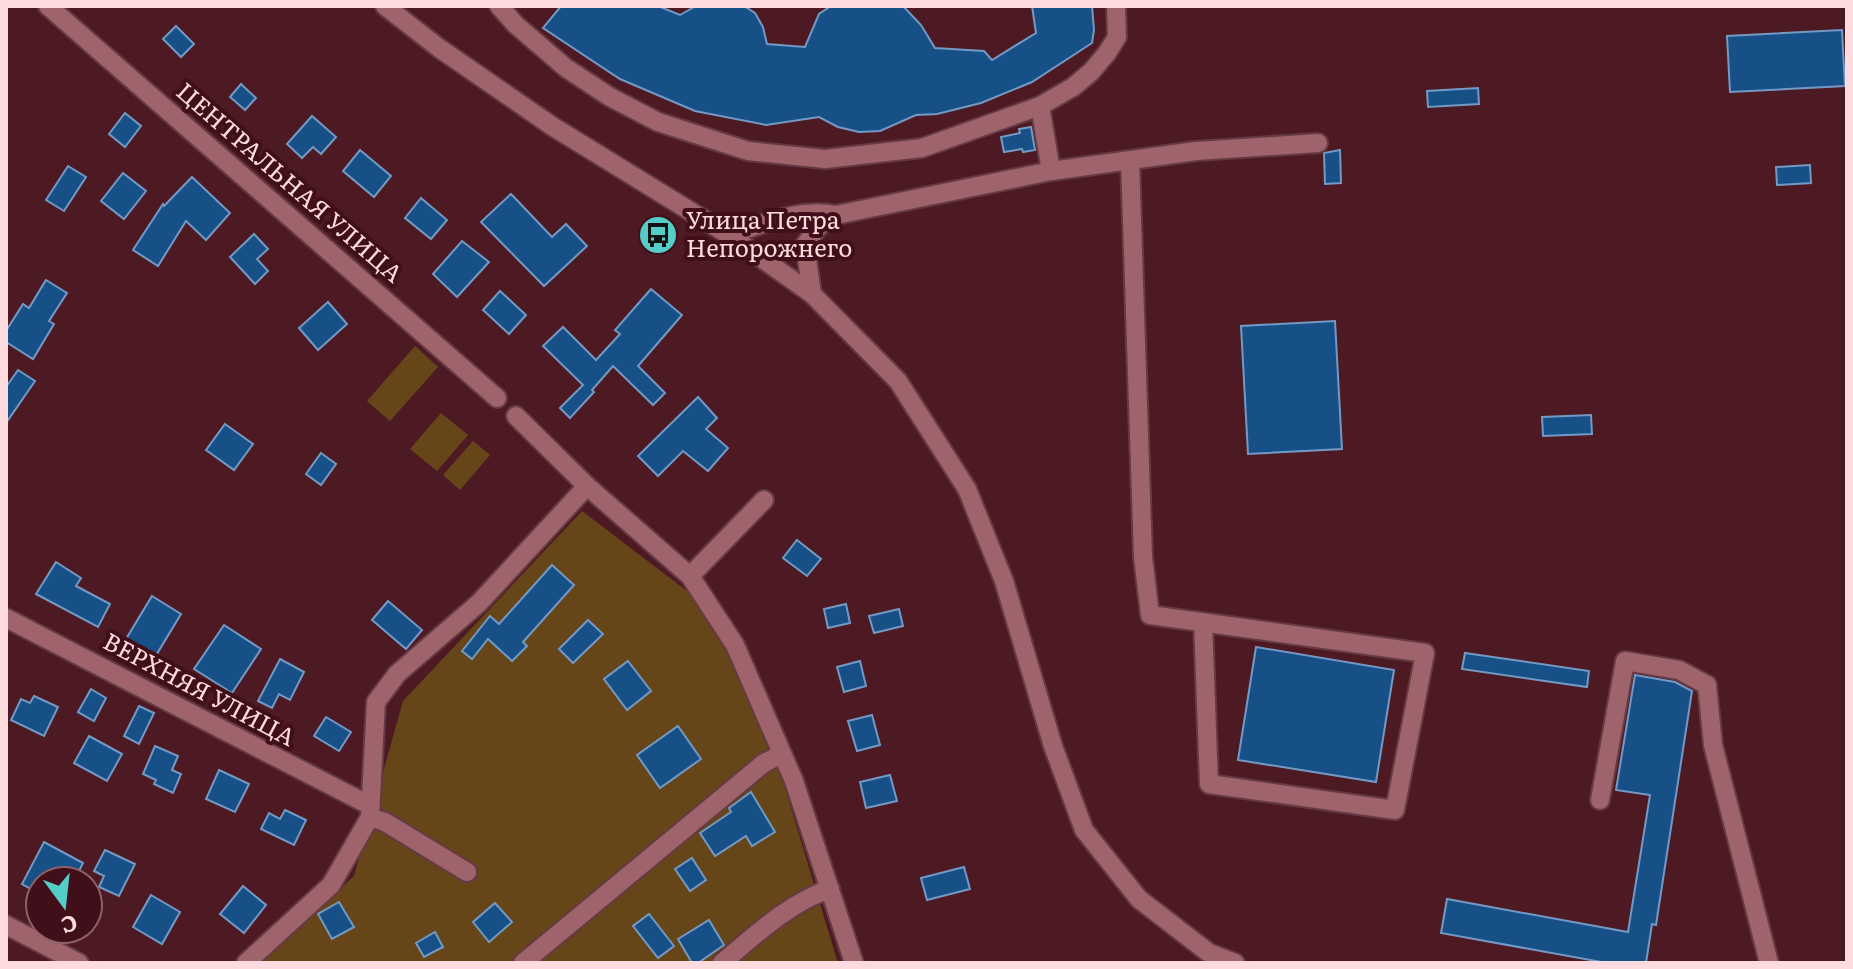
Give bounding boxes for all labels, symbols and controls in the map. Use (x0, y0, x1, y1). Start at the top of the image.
street label: ЦЕНТРАЛЬНАЯ УЛИЦА (170, 73, 412, 290)
place label: Улица Петра Непорожнего (686, 201, 852, 264)
bus stop icon: Улица Петра Непорожнего (637, 214, 679, 256)
street label: ВЕРХНЯЯ УЛИЦА (98, 622, 303, 753)
north arrow (24, 865, 104, 945)
text: С (58, 908, 81, 944)

